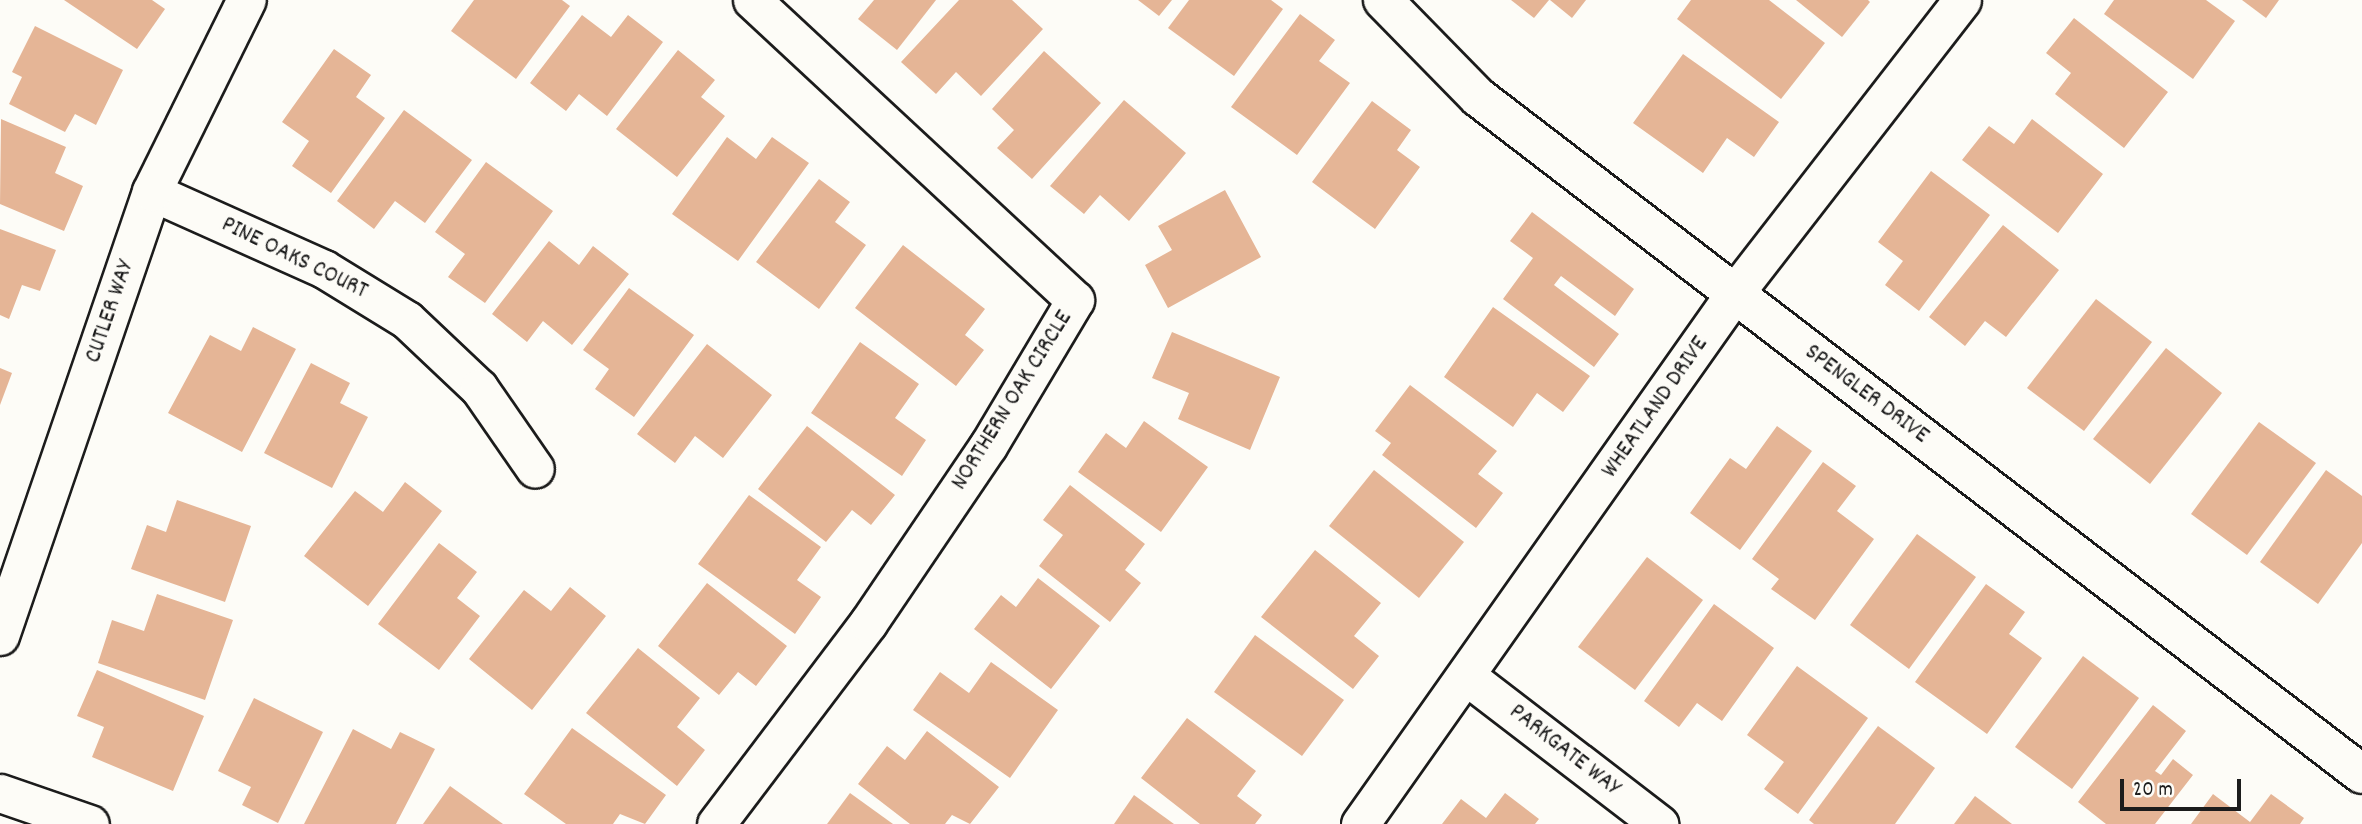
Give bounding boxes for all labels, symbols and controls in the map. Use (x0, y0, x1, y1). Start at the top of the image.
street label: PINE OAKS COURT (216, 211, 372, 307)
street label: CUTLER WAY (80, 257, 142, 367)
street label: NORTHERN OAK CIRCLE (946, 306, 1080, 496)
street label: WHEATLAND DRIVE (1597, 332, 1715, 484)
street label: SPENGLER DRIVE (1798, 339, 1934, 451)
street label: PARKGATE WAY (1502, 699, 1626, 803)
scale bar (2124, 764, 2245, 808)
text: 20 m (2133, 776, 2173, 806)

